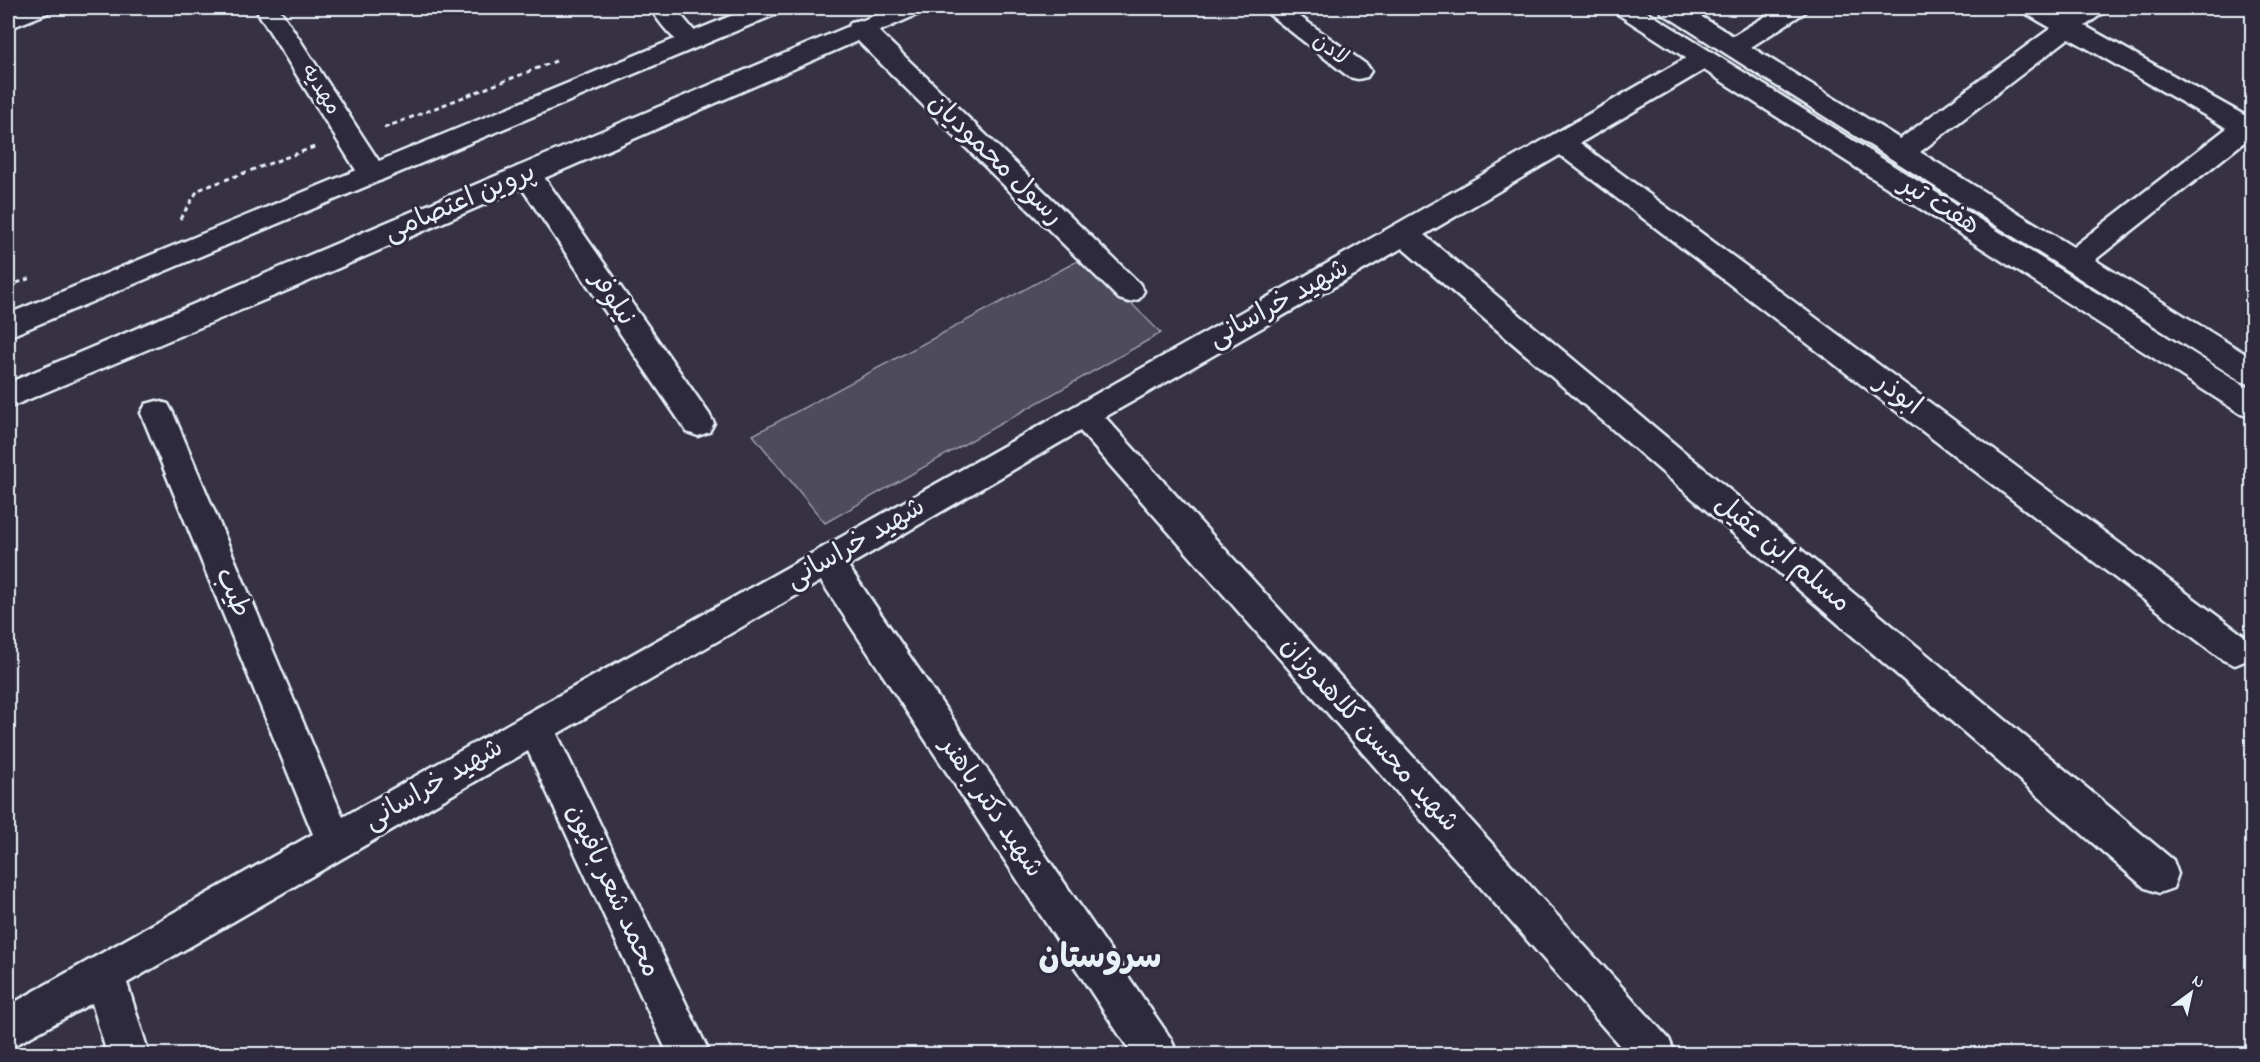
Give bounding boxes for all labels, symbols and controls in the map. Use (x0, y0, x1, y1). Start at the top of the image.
street label: لادن (1305, 26, 1355, 74)
street label: مهدیه (292, 58, 348, 122)
street label: رسول محمودیان (918, 85, 1072, 235)
street label: پروین اعتصامی (378, 154, 542, 252)
street label: هفت تیر (1889, 165, 1987, 246)
street label: شهید خراسانی (1202, 249, 1356, 359)
street label: نیلوفر (578, 262, 645, 334)
street label: ابوذر (1865, 363, 1930, 426)
street label: مسلم ابن عقیل (1705, 485, 1859, 623)
street label: شهید خراسانی (779, 488, 933, 600)
street label: طیب (204, 562, 260, 624)
street label: شهید محسن کلاهدوزان (1270, 628, 1468, 842)
street label: شهید دکتر باهنر (928, 728, 1052, 886)
street label: شهید خراسانی (357, 729, 511, 841)
street label: محمد شعر بافیون (555, 798, 669, 984)
district label: سروستان (1038, 935, 1162, 983)
north arrow (2161, 963, 2221, 1023)
text: N (2187, 969, 2209, 995)

